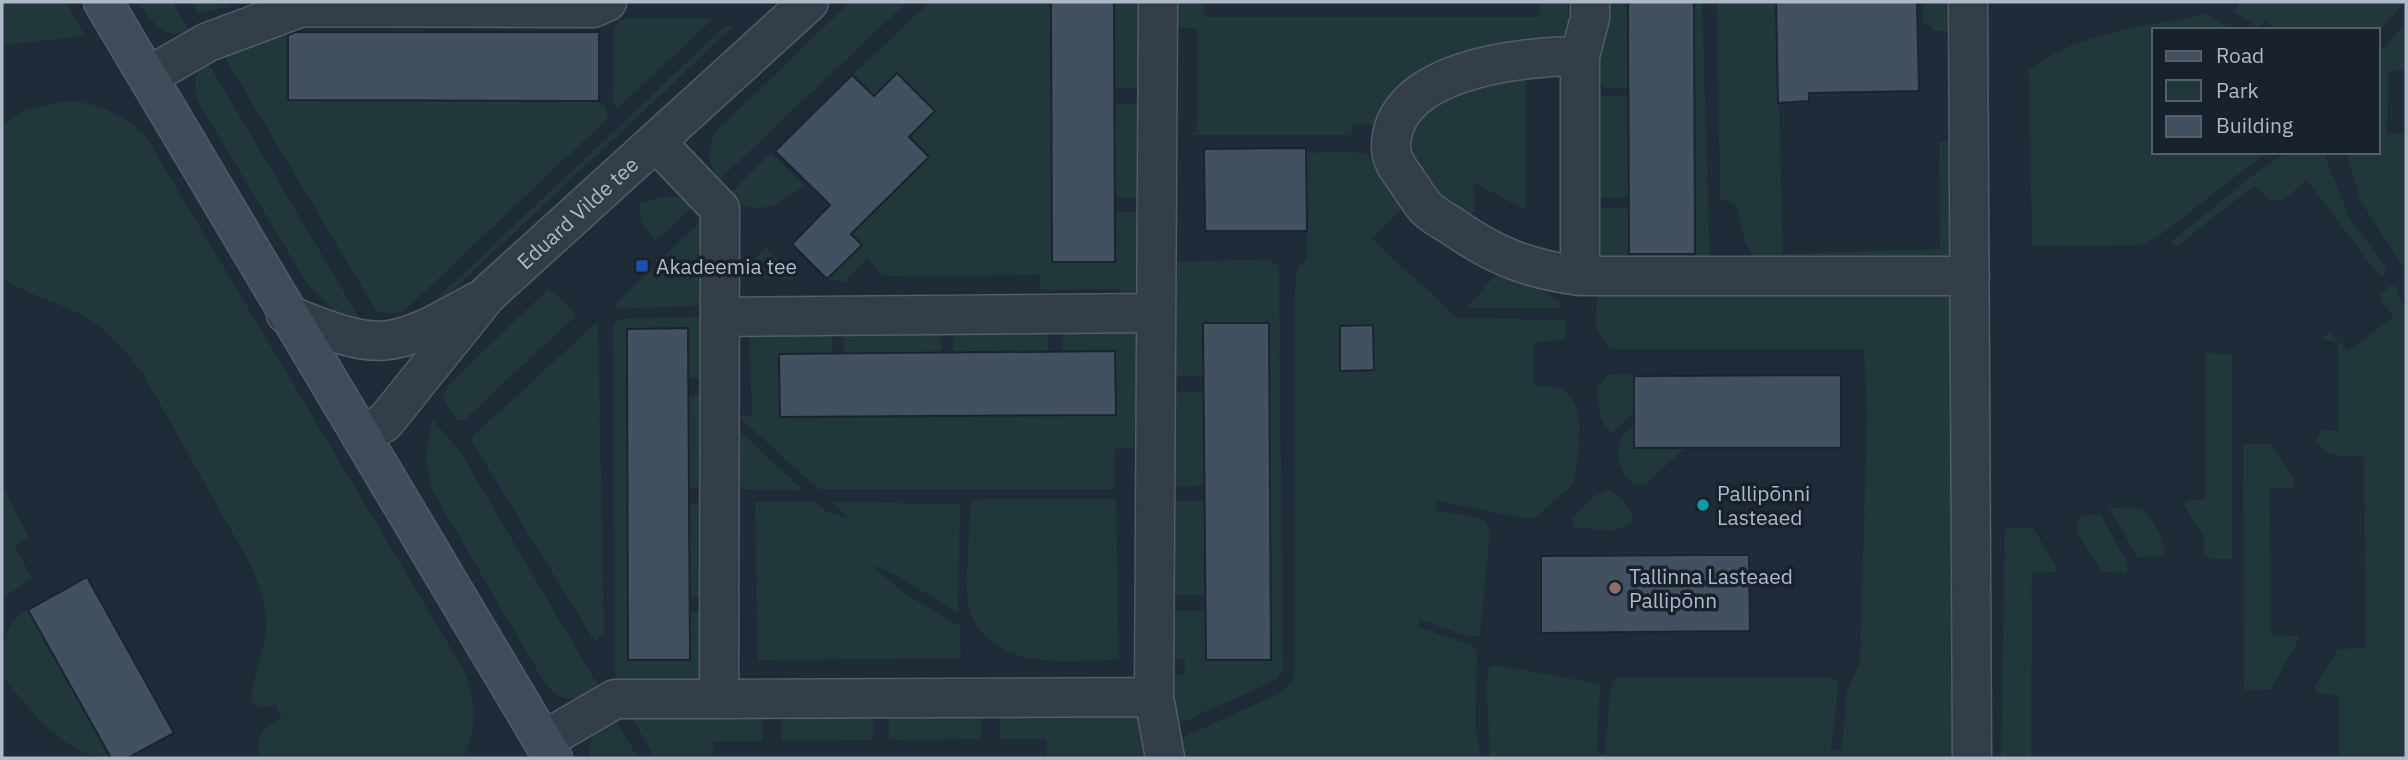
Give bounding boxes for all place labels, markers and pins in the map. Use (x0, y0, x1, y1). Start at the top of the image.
place label: Akadeemia tee (656, 252, 797, 280)
marker: Akadeemia tee (634, 258, 650, 274)
place label: Pallipõnni Lasteaed (1717, 479, 1810, 531)
marker: Pallipõnni Lasteaed (1695, 497, 1711, 513)
place label: Tallinna Lasteaed Pallipõnn (1629, 562, 1793, 614)
marker: Tallinna Lasteaed Pallipõnn (1607, 580, 1623, 596)

